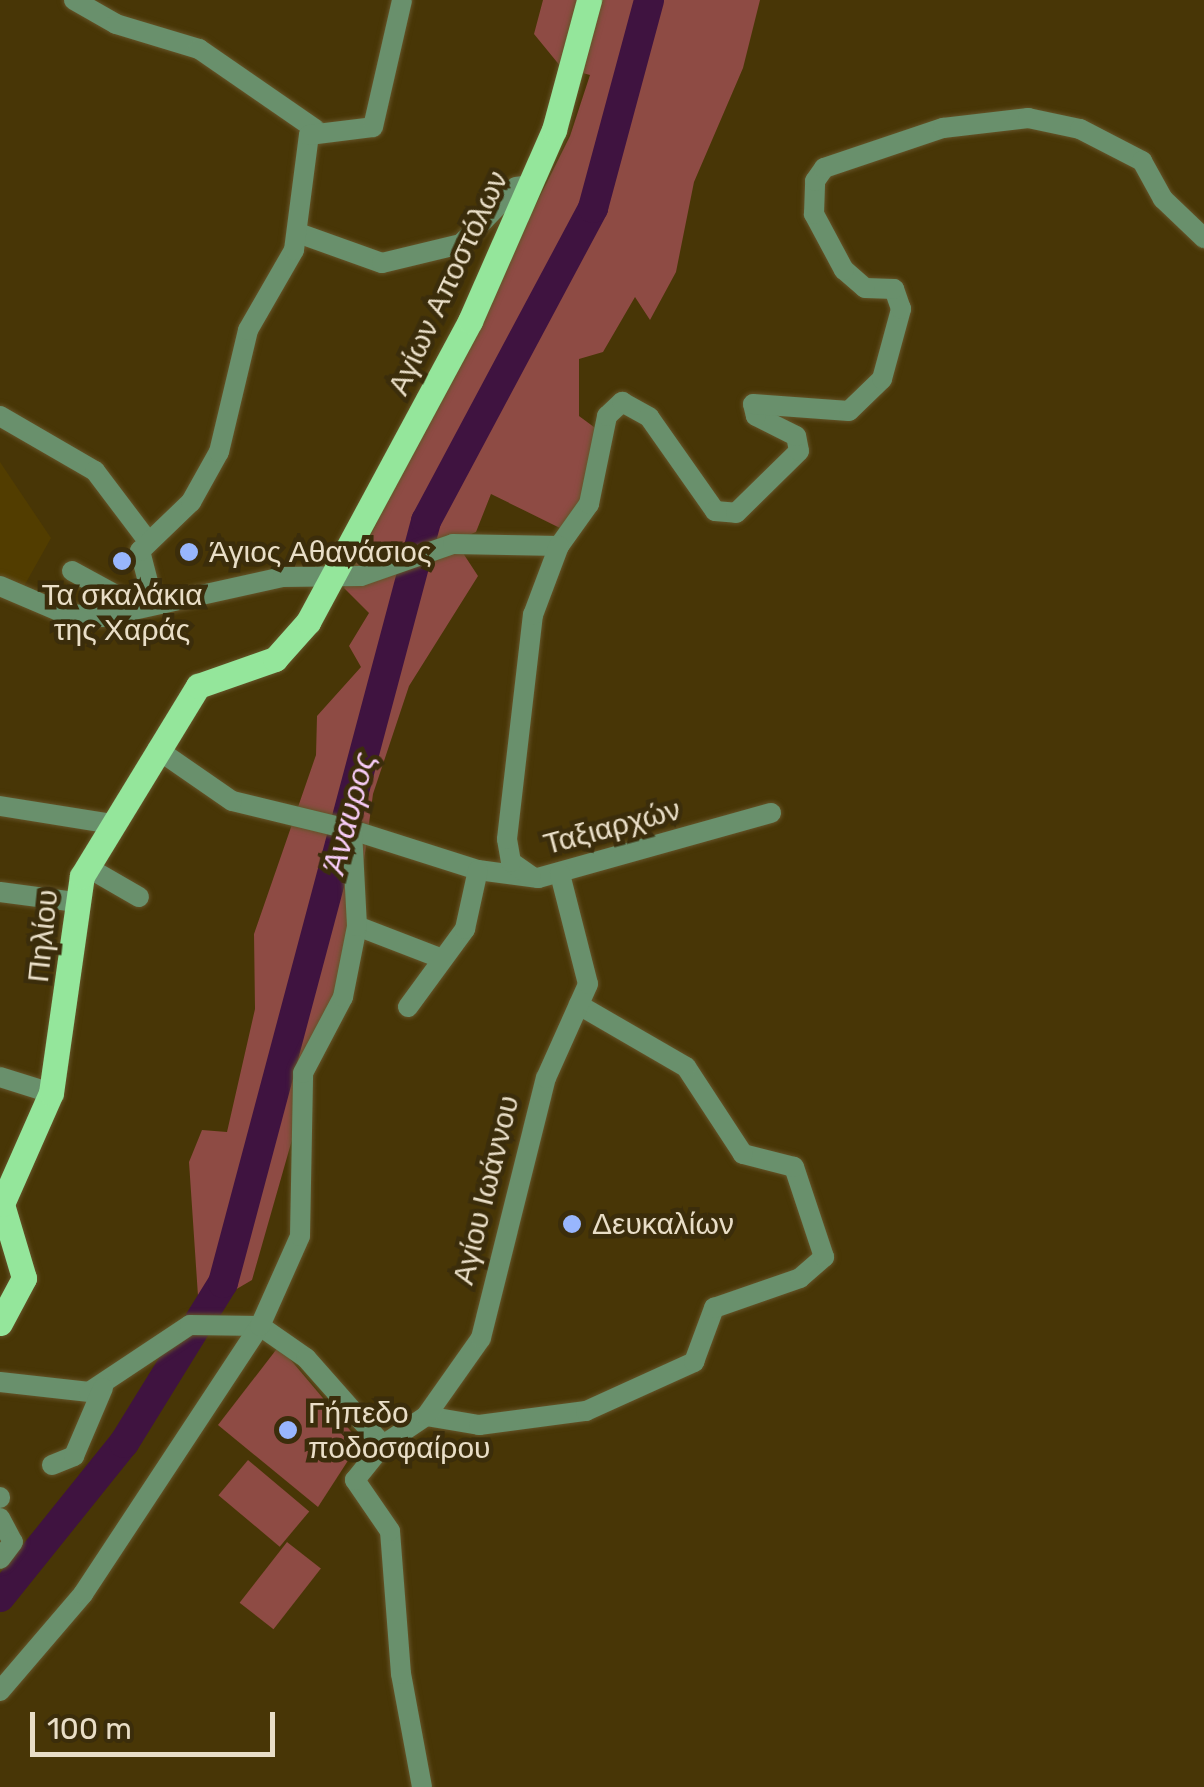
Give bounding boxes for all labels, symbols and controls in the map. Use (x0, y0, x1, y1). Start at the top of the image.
street label: Αγίων Αποστόλων (380, 165, 516, 401)
place label: Άγιος Αθανάσιος (209, 534, 431, 570)
marker: Άγιος Αθανάσιος (178, 541, 200, 563)
marker: Τα σκαλάκια της Χαράς (111, 550, 133, 572)
place label: Τα σκαλάκια της Χαράς (41, 577, 203, 648)
water label: Άναυρος (314, 748, 384, 878)
street label: Ταξιαρχών (540, 791, 684, 863)
street label: Πηλίου (20, 888, 66, 984)
street label: Αγίου Ιωάννου (445, 1092, 527, 1288)
place label: Δευκαλίων (592, 1206, 734, 1242)
marker: Δευκαλίων (561, 1213, 583, 1235)
place label: Γήπεδο ποδοσφαίρου (308, 1395, 490, 1466)
marker: Γήπεδο ποδοσφαίρου (277, 1419, 299, 1441)
scale bar (35, 1692, 280, 1754)
text: 100 m (47, 1711, 132, 1747)

